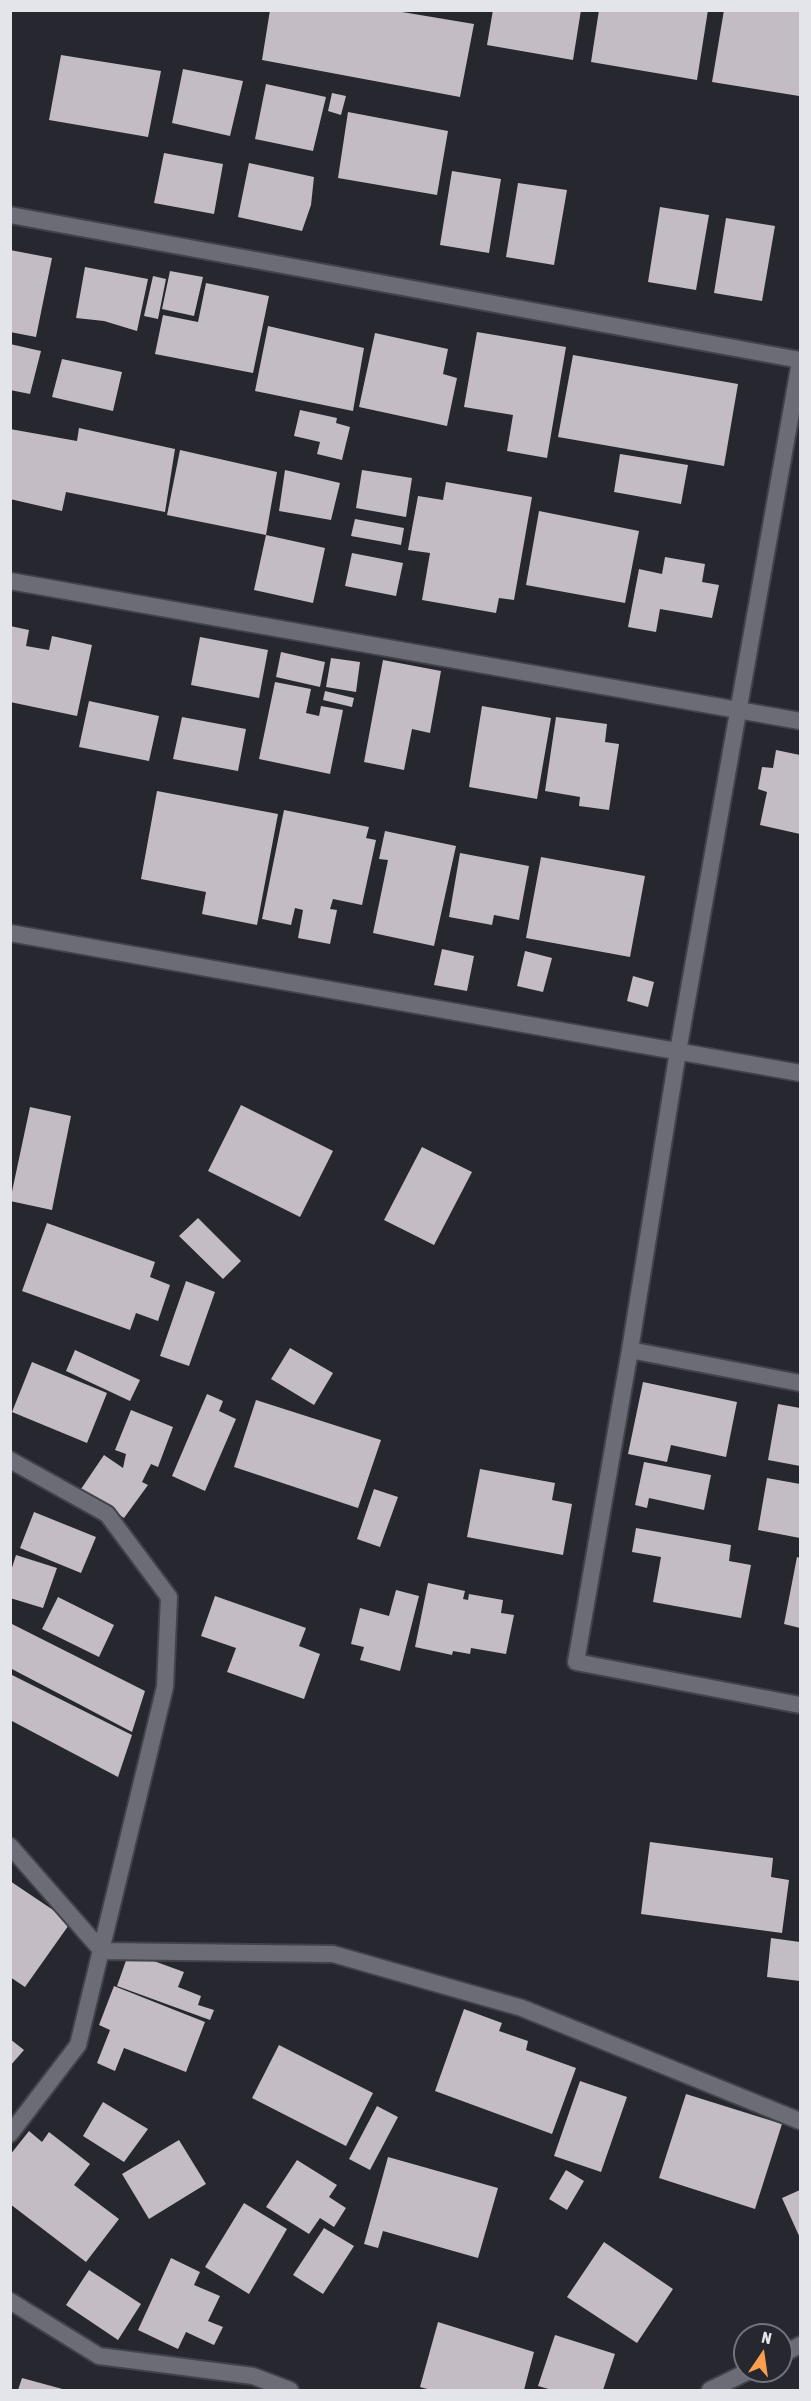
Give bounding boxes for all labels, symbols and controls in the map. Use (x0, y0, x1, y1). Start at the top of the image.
north arrow (733, 2323, 793, 2383)
text: N (760, 2328, 773, 2347)

